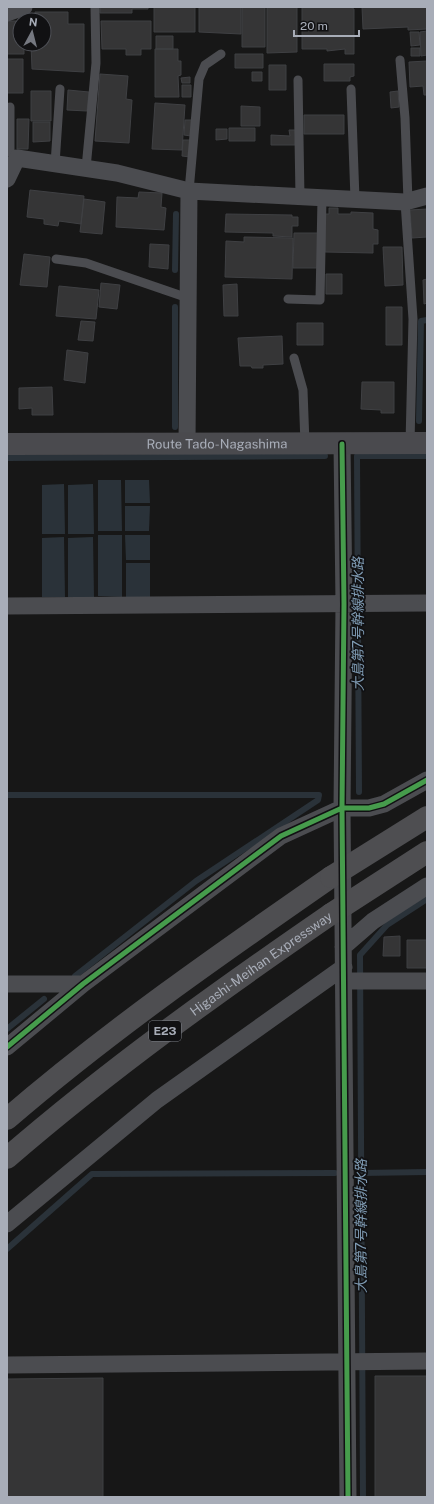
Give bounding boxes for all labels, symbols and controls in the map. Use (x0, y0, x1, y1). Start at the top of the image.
north arrow (12, 12, 52, 52)
scale bar (294, 12, 359, 38)
text: N (28, 16, 38, 29)
text: 20 m (300, 19, 328, 33)
street label: Route Tado-Nagashima (146, 436, 288, 452)
water label: 大島第7号幹線排水路 (350, 556, 366, 691)
street label: Higashi-Meihan Expressway (187, 909, 335, 1019)
road number: E23 (149, 1021, 181, 1041)
water label: 大島第7号幹線排水路 (353, 1158, 369, 1293)

